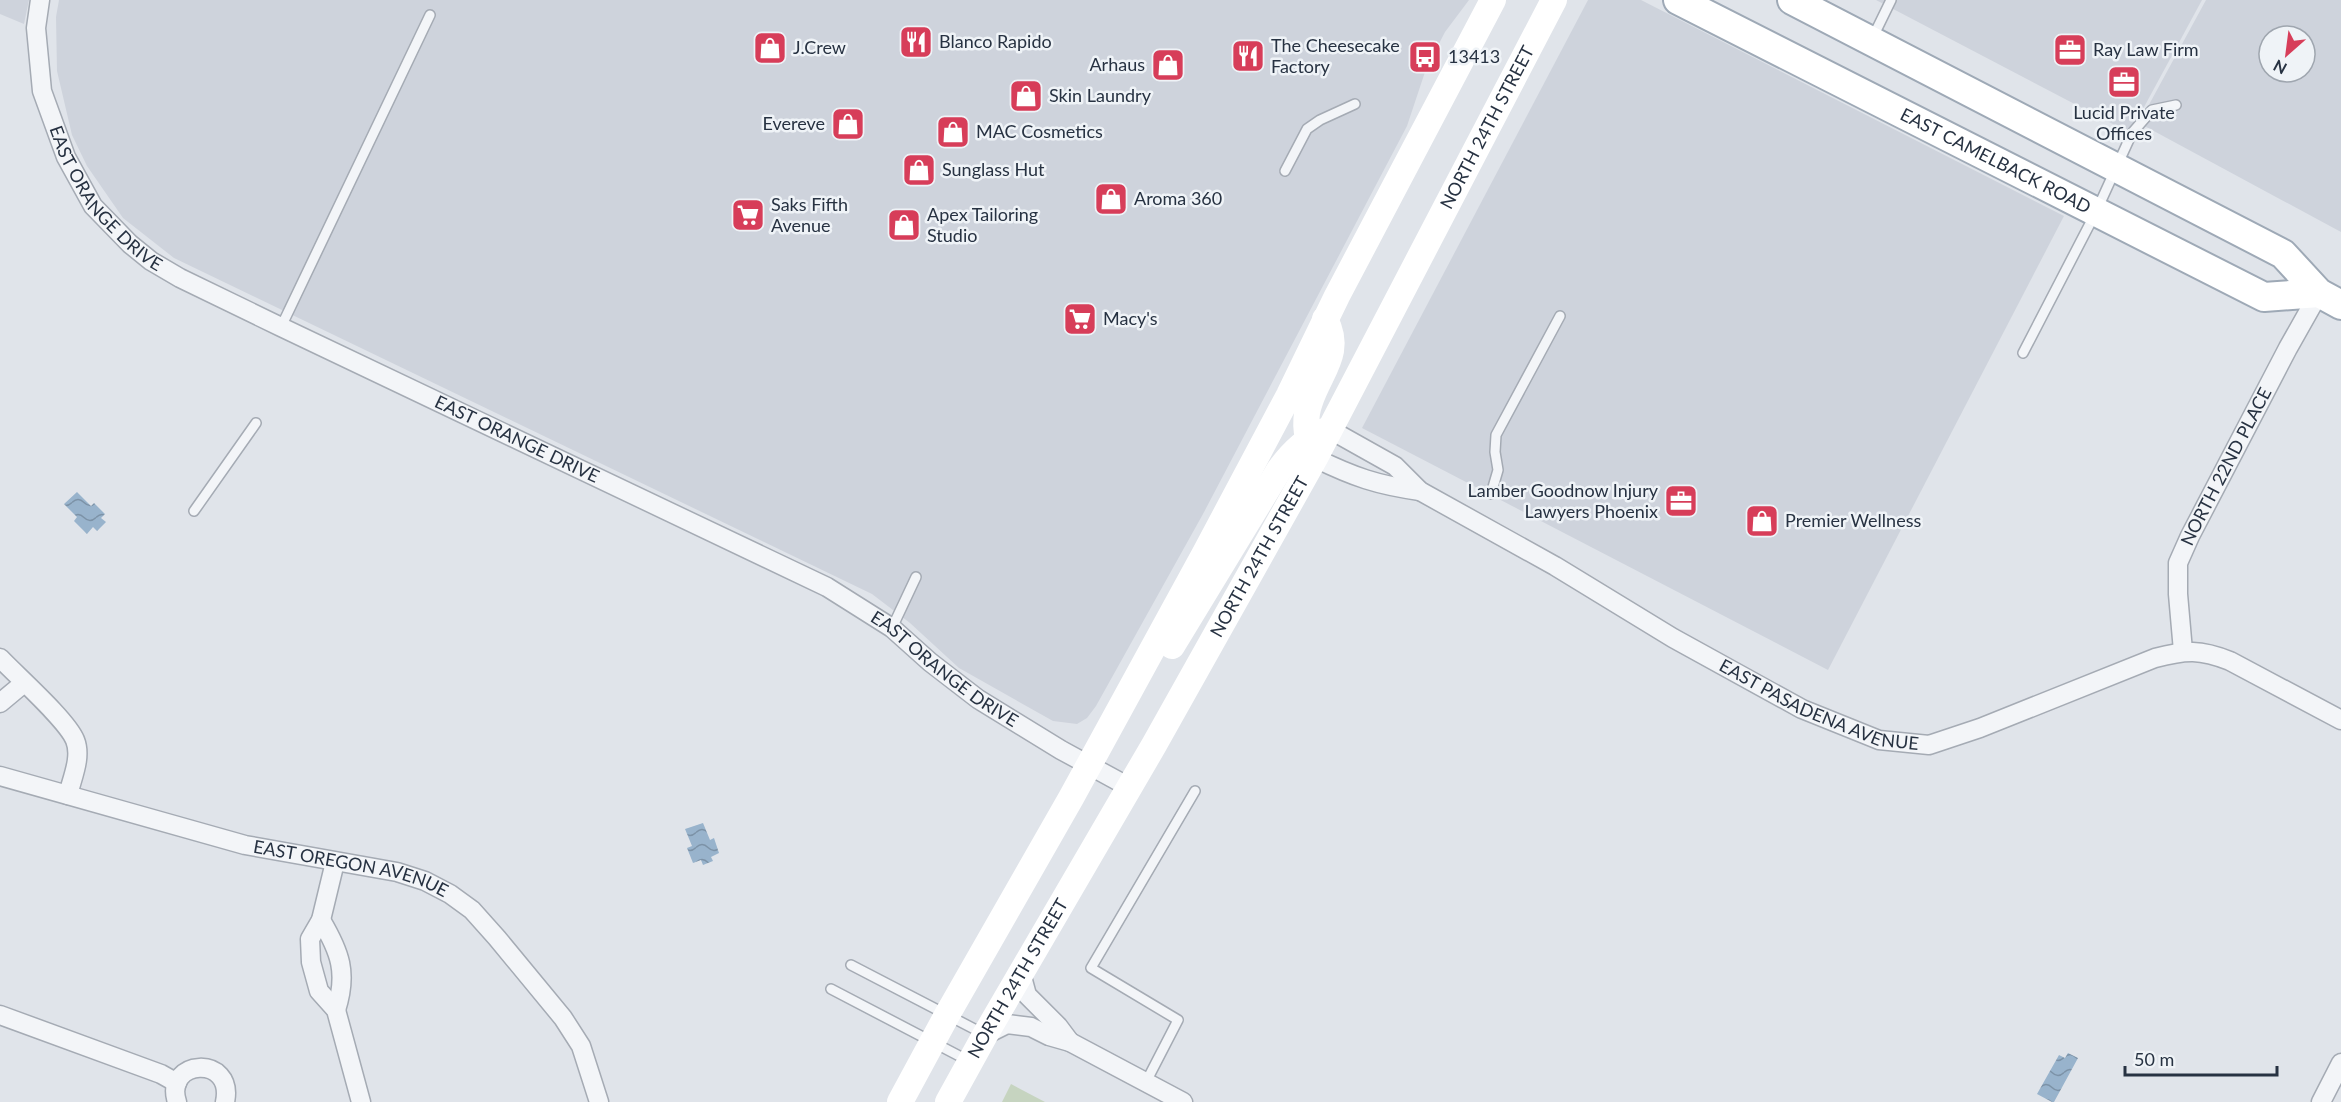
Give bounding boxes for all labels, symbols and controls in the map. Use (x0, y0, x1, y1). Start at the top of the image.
restaurant icon: Blanco Rapido (898, 24, 934, 60)
north arrow (2257, 24, 2317, 84)
shop icon: J.Crew (752, 30, 788, 66)
place label: Blanco Rapido (939, 30, 1052, 52)
office icon: Ray Law Firm (2052, 32, 2088, 68)
place label: The Cheesecake Factory (1271, 34, 1400, 77)
place label: J.Crew (793, 36, 846, 58)
restaurant icon: The Cheesecake Factory (1230, 38, 1266, 74)
place label: Ray Law Firm (2093, 38, 2199, 60)
bus stop icon: 13413 (1407, 39, 1443, 75)
street label: NORTH 24TH STREET (1435, 41, 1538, 212)
place label: 13413 (1448, 45, 1500, 67)
shop icon: Arhaus (1150, 47, 1186, 83)
place label: Arhaus (1089, 53, 1145, 75)
text: N (2270, 56, 2290, 79)
office icon: Lucid Private Offices (2106, 64, 2142, 100)
shop icon: Skin Laundry (1008, 78, 1044, 114)
place label: Skin Laundry (1049, 84, 1152, 106)
place label: Lucid Private Offices (2073, 101, 2175, 144)
street label: EAST CAMELBACK ROAD (1897, 103, 2095, 217)
shop icon: Evereve (830, 106, 866, 142)
place label: Evereve (762, 112, 825, 134)
shop icon: MAC Cosmetics (935, 114, 971, 150)
place label: MAC Cosmetics (976, 120, 1103, 142)
street label: EAST ORANGE DRIVE (45, 122, 167, 275)
shop icon: Sunglass Hut (901, 152, 937, 188)
place label: Sunglass Hut (942, 158, 1045, 180)
shop icon: Aroma 360 (1093, 181, 1129, 217)
place label: Aroma 360 (1134, 187, 1222, 209)
place label: Saks Fifth Avenue (771, 193, 848, 236)
supermarket icon: Saks Fifth Avenue (730, 197, 766, 233)
place label: Apex Tailoring Studio (927, 203, 1038, 246)
shop icon: Apex Tailoring Studio (886, 207, 922, 243)
supermarket icon: Macy's (1062, 301, 1098, 337)
place label: Macy's (1103, 307, 1158, 329)
street label: NORTH 22ND PLACE (2175, 383, 2276, 549)
street label: EAST ORANGE DRIVE (432, 390, 603, 487)
street label: NORTH 24TH STREET (1205, 472, 1313, 641)
place label: Lamber Goodnow Injury Lawyers Phoenix (1467, 479, 1659, 522)
office icon: Lamber Goodnow Injury Lawyers Phoenix (1663, 483, 1699, 519)
shop icon: Premier Wellness (1744, 503, 1780, 539)
place label: Premier Wellness (1785, 509, 1921, 531)
street label: EAST ORANGE DRIVE (867, 606, 1023, 731)
street label: EAST PASADENA AVENUE (1716, 654, 1920, 754)
street label: EAST OREGON AVENUE (252, 835, 452, 901)
street label: NORTH 24TH STREET (962, 894, 1072, 1062)
scale bar (2125, 1039, 2276, 1077)
text: 50 m (2134, 1048, 2174, 1070)

